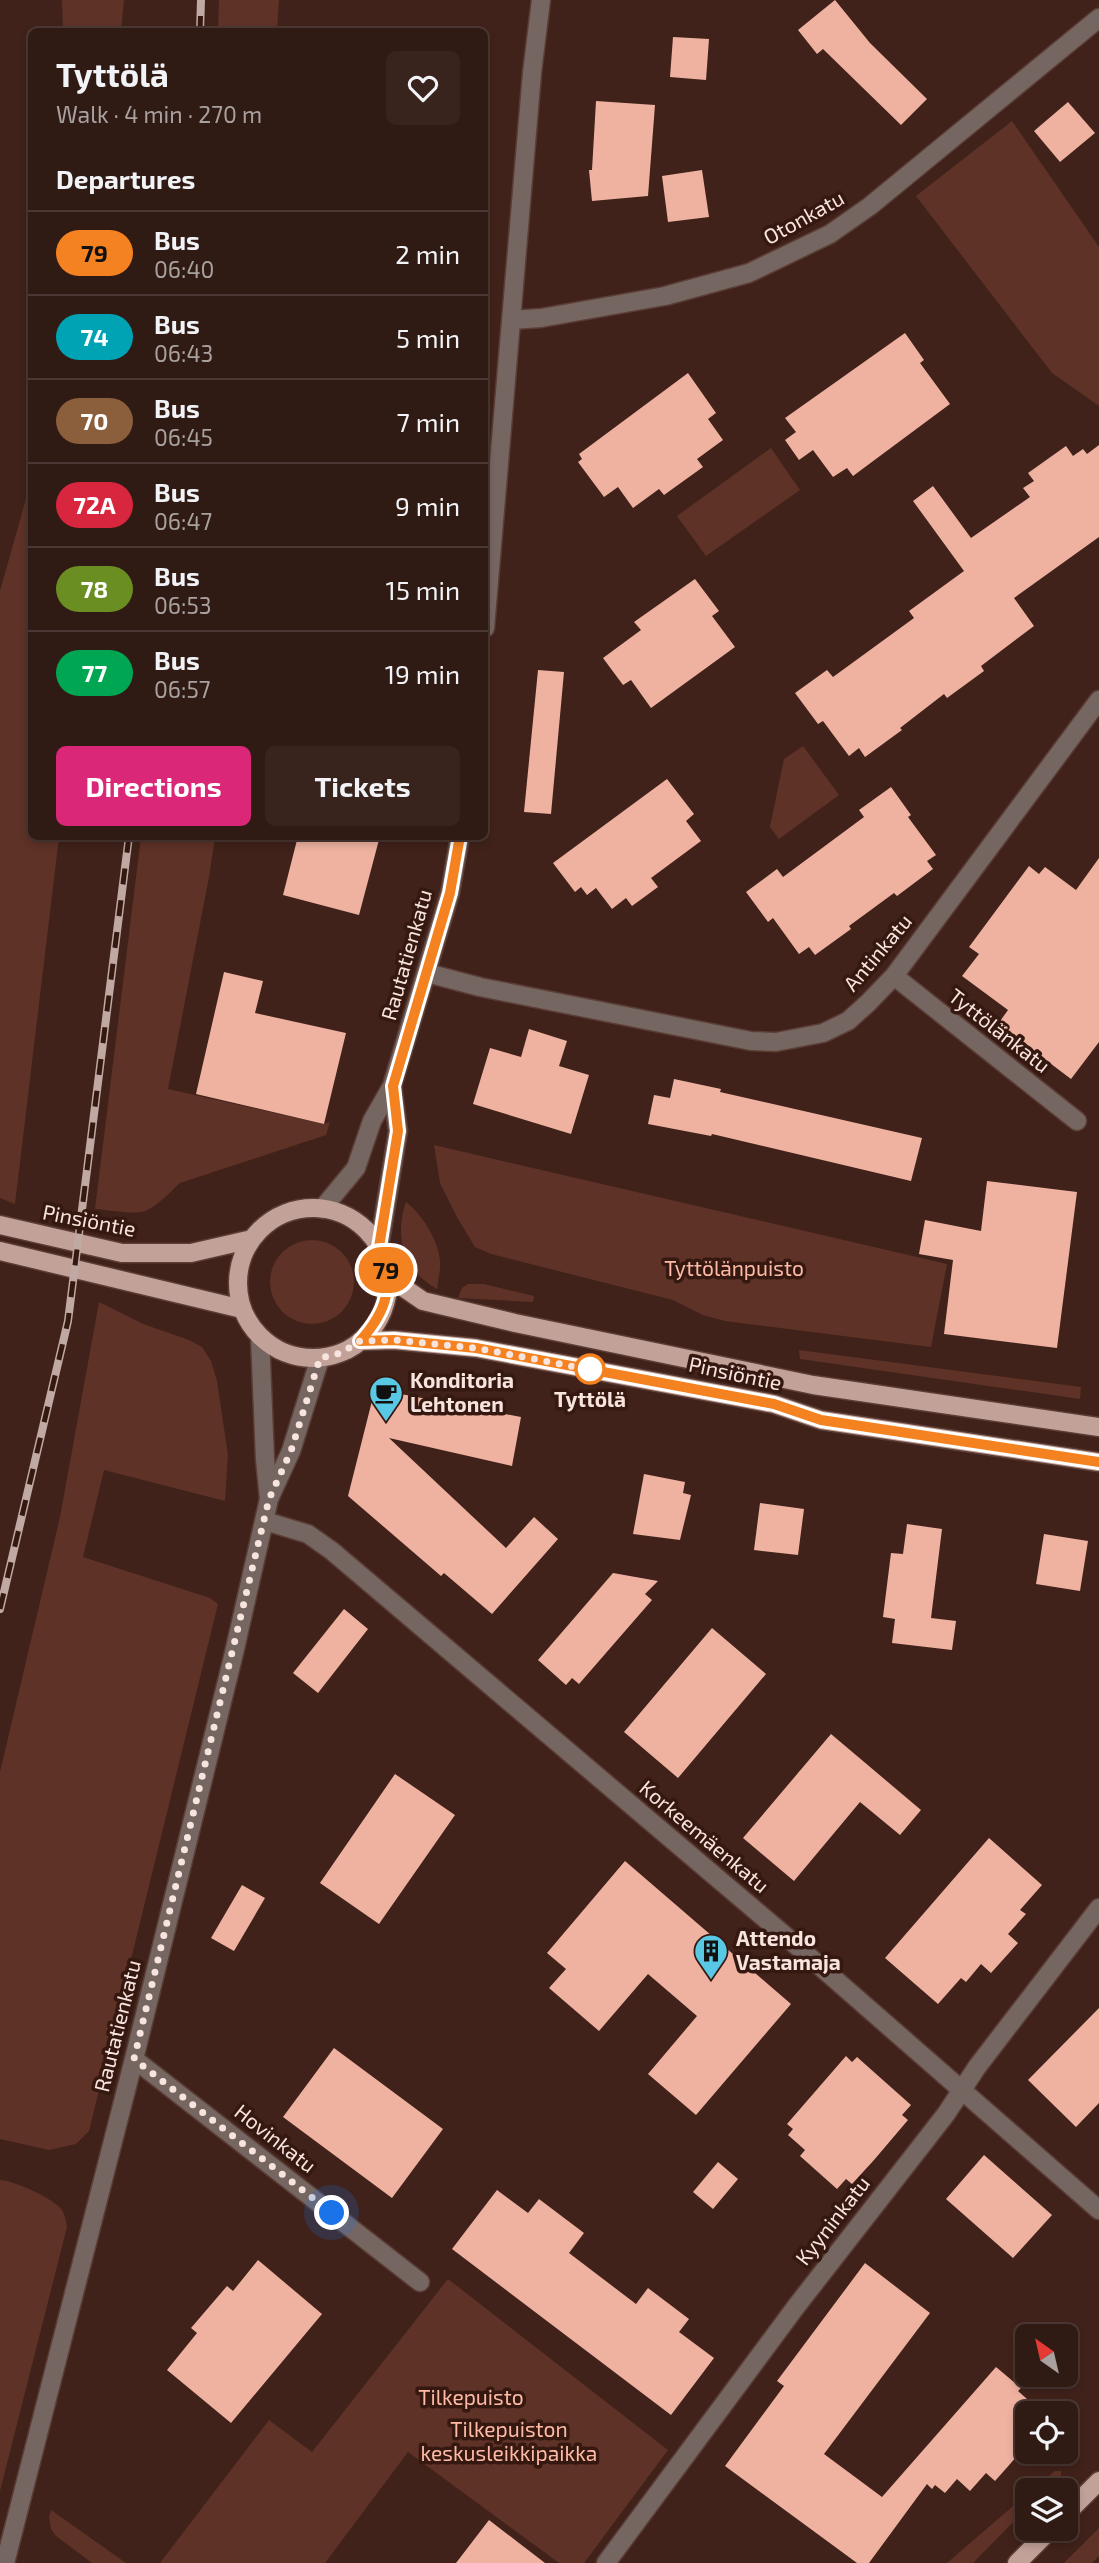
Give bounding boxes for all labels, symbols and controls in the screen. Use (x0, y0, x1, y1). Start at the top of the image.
button: heart (386, 51, 460, 125)
text: Tyttölä (56, 54, 169, 94)
text: Walk · 4 min · 270 m (56, 100, 262, 128)
text: Departures (56, 163, 195, 194)
street label: Otonkatu (759, 184, 848, 249)
text: Bus (154, 224, 200, 255)
text: 79 (81, 238, 108, 267)
text: 2 min (395, 238, 460, 269)
text: 06:40 (154, 255, 214, 283)
text: Bus (154, 308, 200, 339)
text: 74 (81, 322, 108, 351)
text: 5 min (396, 322, 460, 353)
text: 06:43 (154, 339, 213, 367)
text: Bus (154, 392, 200, 423)
text: 70 (81, 406, 108, 435)
text: 7 min (397, 406, 460, 437)
text: 06:45 (154, 423, 213, 451)
text: Bus (154, 476, 200, 507)
text: 72A (73, 490, 116, 519)
text: 9 min (395, 490, 460, 521)
text: 06:47 (154, 507, 212, 535)
text: Bus (154, 560, 200, 591)
text: 78 (81, 574, 108, 603)
text: 15 min (386, 574, 460, 605)
text: 06:53 (154, 591, 212, 619)
text: Bus (154, 644, 200, 675)
text: 77 (82, 658, 107, 687)
text: 19 min (385, 658, 460, 689)
text: 06:57 (154, 675, 211, 703)
button: Directions (56, 746, 251, 826)
button: Tickets (265, 746, 460, 826)
street label: Rautatienkatu (375, 886, 436, 1023)
street label: Antinkatu (837, 908, 916, 996)
street label: Tyttölänkatu (944, 982, 1056, 1077)
street label: Pinsiöntie (41, 1198, 138, 1241)
line badge: 79 (354, 1247, 418, 1293)
text: 79 (373, 1255, 399, 1284)
park label: Tyttölänpuisto (664, 1255, 804, 1280)
street label: Pinsiöntie (687, 1351, 784, 1395)
marker: Tyttölä (575, 1354, 605, 1384)
place label: Konditoria Lehtonen (410, 1367, 514, 1416)
cafe icon: Konditoria Lehtonen (367, 1374, 405, 1423)
place label: Tyttölä (554, 1386, 626, 1412)
street label: Korkeemäenkatu (635, 1775, 775, 1897)
place label: Attendo Vastamaja (736, 1925, 841, 1974)
building icon: Attendo Vastamaja (692, 1932, 730, 1981)
street label: Rautatienkatu (88, 1957, 145, 2094)
street label: Hovinkatu (230, 2098, 322, 2177)
street label: Kyyninkatu (789, 2171, 874, 2269)
your location (314, 2195, 349, 2230)
north arrow (1015, 2324, 1078, 2387)
map controls (1015, 2324, 1078, 2541)
park label: Tilkepuisto (418, 2384, 524, 2409)
button: locate (1015, 2401, 1078, 2464)
park label: Tilkepuiston keskusleikkipaikka (421, 2416, 597, 2465)
button: layers (1015, 2478, 1078, 2541)

